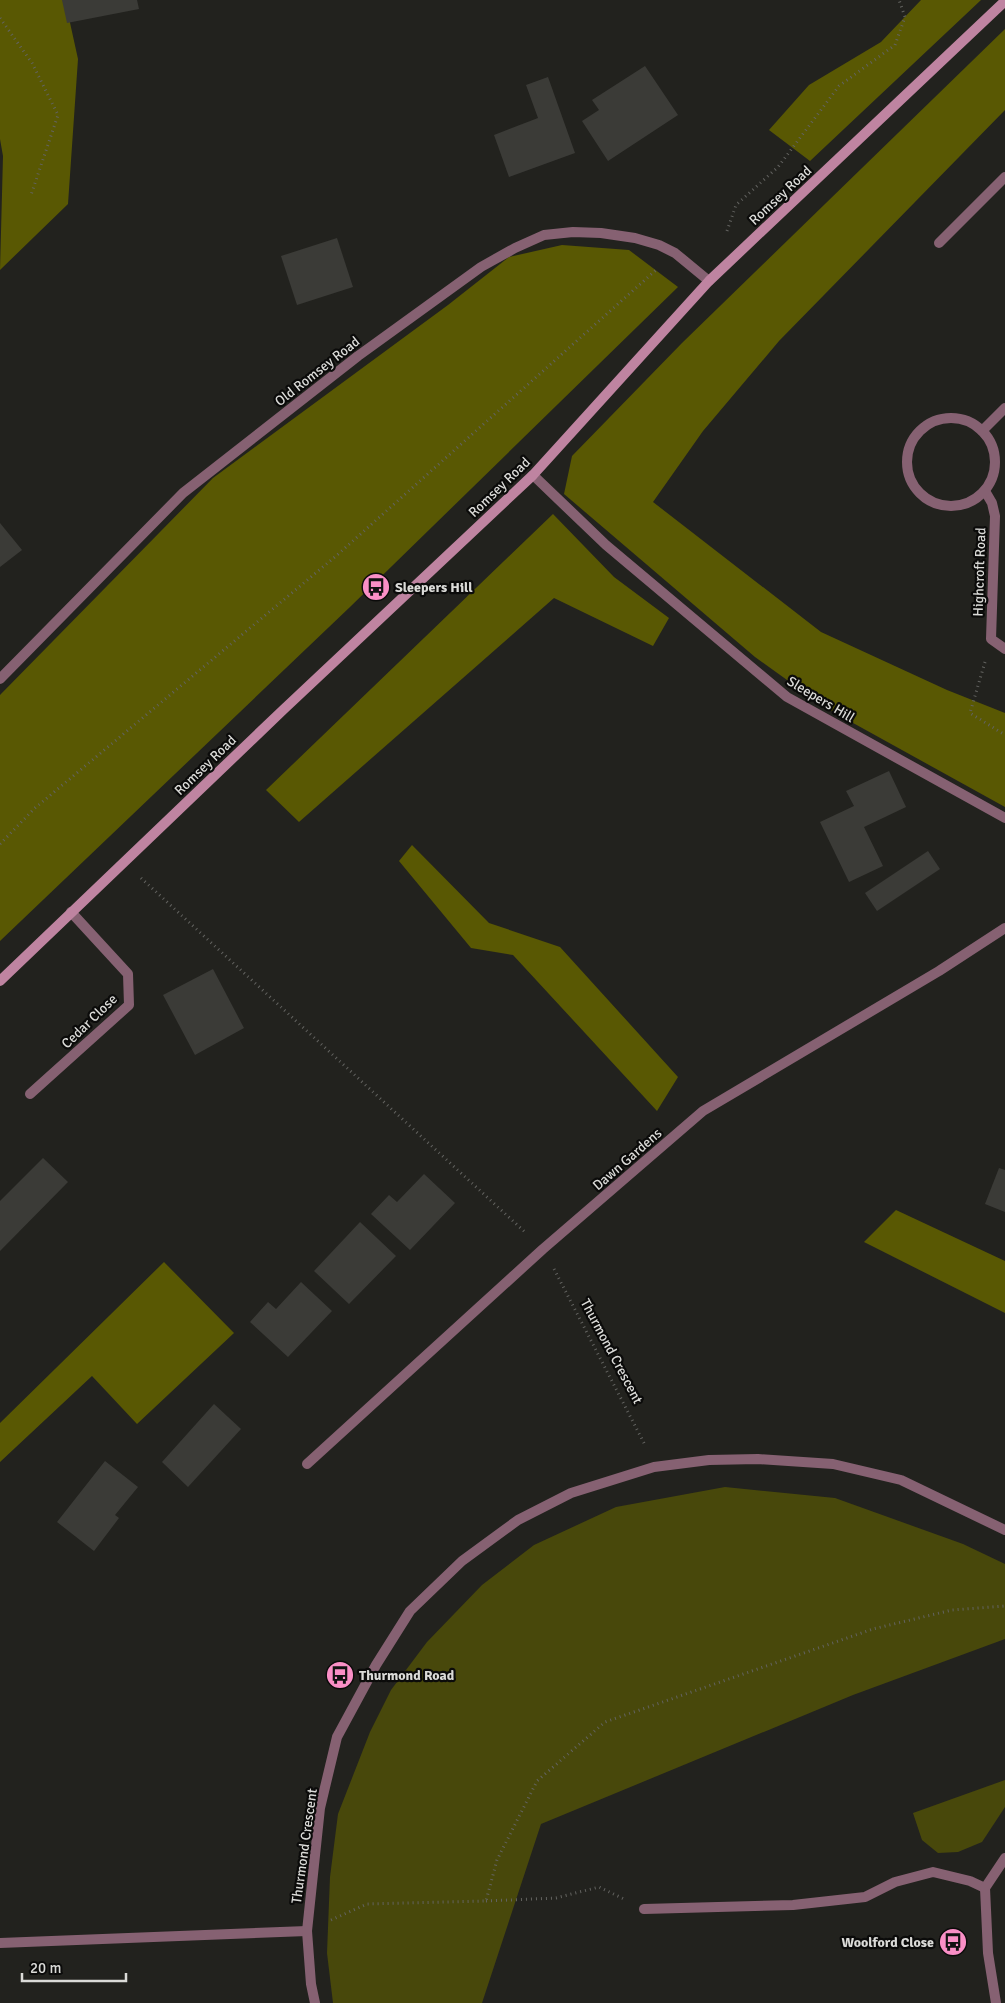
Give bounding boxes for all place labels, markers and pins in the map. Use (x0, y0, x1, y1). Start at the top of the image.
bus stop icon: Sleepers Hill (361, 572, 391, 602)
place label: Sleepers Hill (395, 579, 473, 596)
bus stop icon: Thurmond Road (325, 1660, 355, 1690)
place label: Thurmond Road (359, 1667, 455, 1684)
bus stop icon: Woolford Close (938, 1927, 968, 1957)
place label: Woolford Close (842, 1934, 934, 1951)

